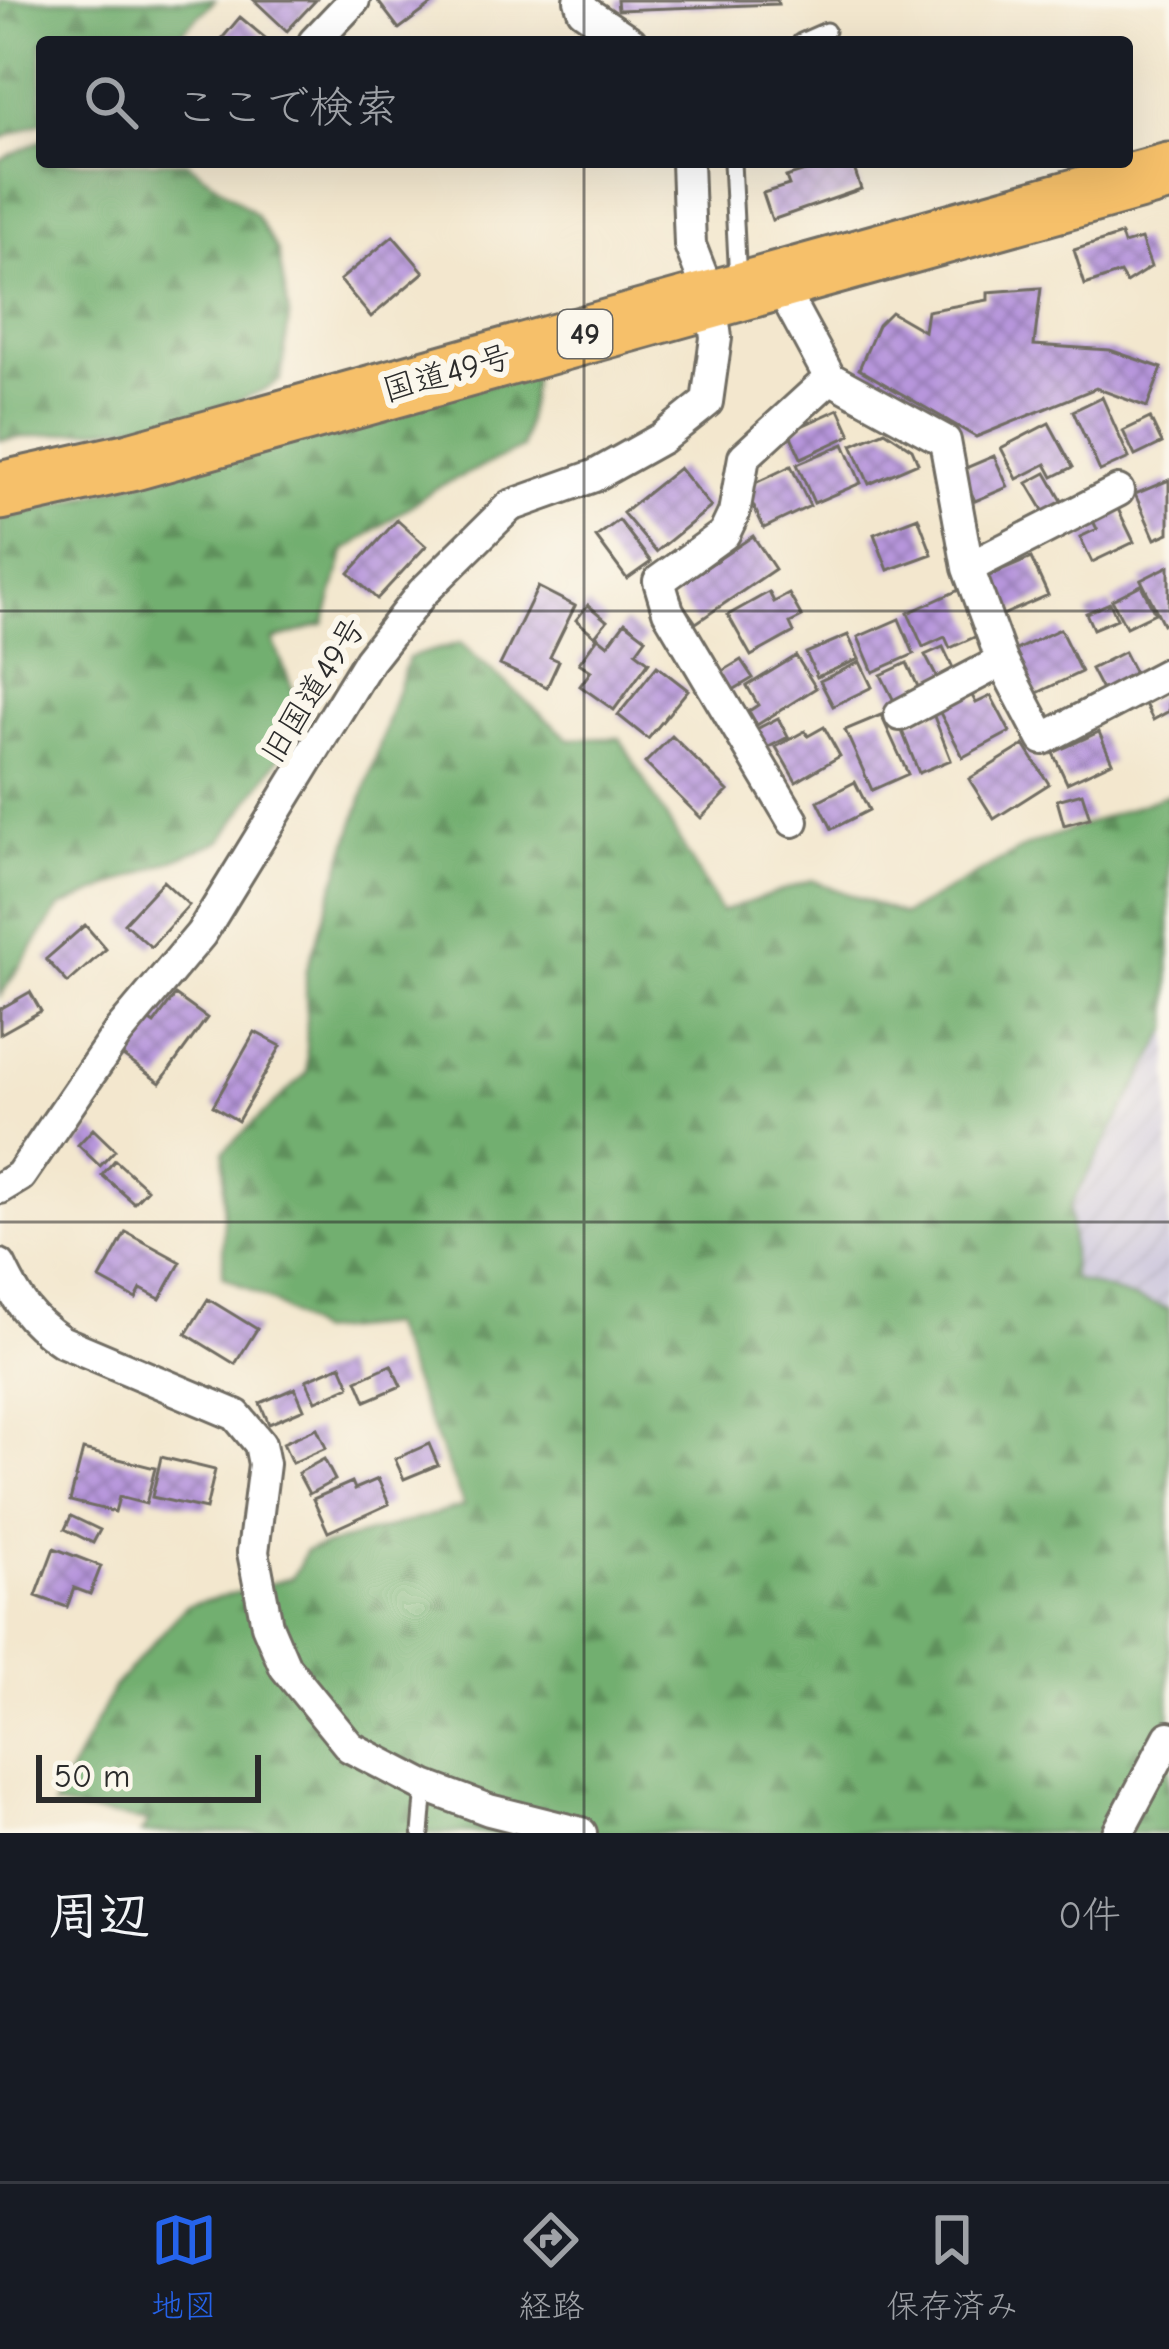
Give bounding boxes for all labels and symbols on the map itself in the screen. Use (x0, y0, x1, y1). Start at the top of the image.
road number: 49 (558, 310, 612, 358)
street label: 国道49号 (378, 336, 516, 410)
street label: 旧国道49号 (253, 610, 373, 770)
scale bar (36, 1749, 261, 1802)

